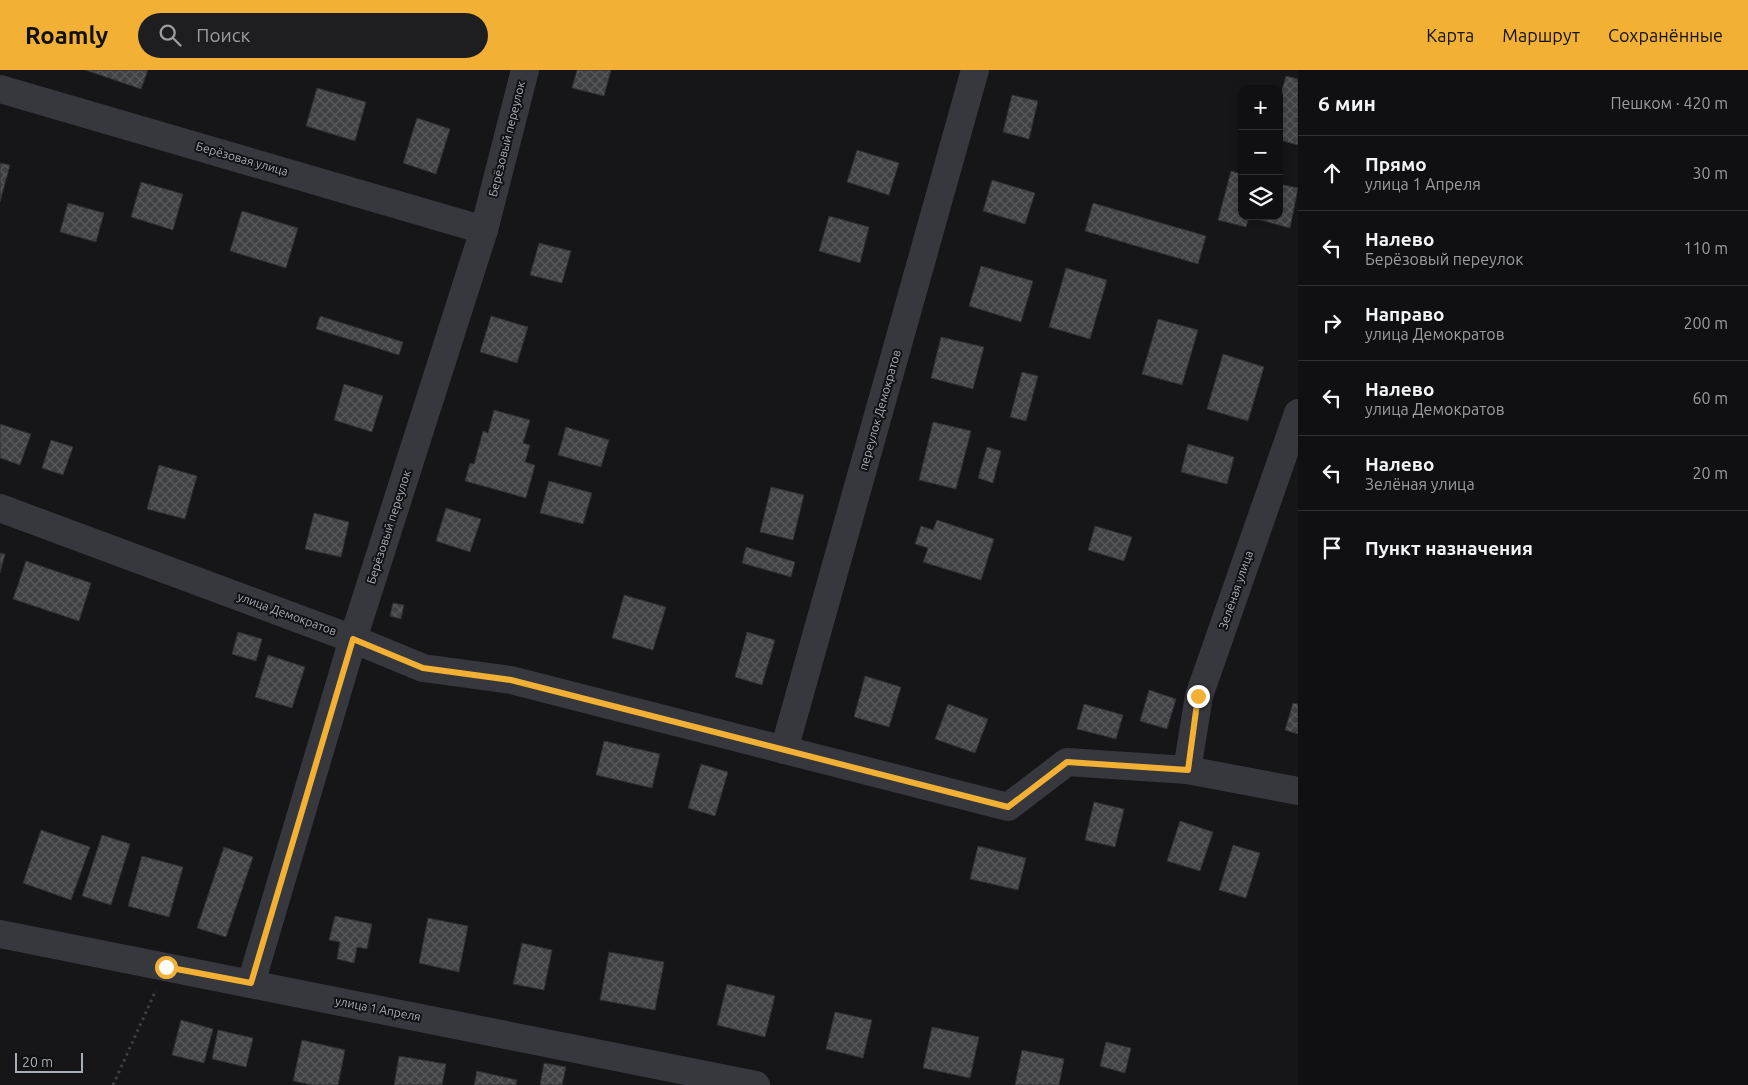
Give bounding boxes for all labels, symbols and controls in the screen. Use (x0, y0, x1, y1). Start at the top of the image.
search box (138, 13, 488, 58)
icon: search (156, 21, 184, 49)
text: Roamly (25, 22, 108, 49)
text: Поиск (196, 24, 250, 46)
text: Карта (1426, 25, 1474, 45)
text: Маршрут (1502, 25, 1580, 45)
text: Сохранённые (1608, 25, 1723, 45)
street label: Берёзовый переулок (486, 80, 527, 198)
map controls (1238, 85, 1283, 220)
button: + (1238, 85, 1283, 130)
text: 6 мин (1318, 91, 1376, 115)
text: Пешком · 420 m (1610, 94, 1728, 112)
button: − (1238, 130, 1283, 175)
street label: Берёзовая улица (195, 139, 290, 178)
text: Прямо (1365, 153, 1427, 175)
icon: ahead (1318, 159, 1346, 187)
text: 30 m (1692, 164, 1728, 182)
button: layers (1238, 175, 1283, 220)
text: улица 1 Апреля (1365, 175, 1481, 193)
text: Налево (1365, 228, 1434, 250)
icon: left (1318, 234, 1346, 262)
text: 110 m (1683, 239, 1728, 257)
text: Берёзовый переулок (1365, 250, 1523, 268)
text: Направо (1365, 303, 1445, 325)
icon: right (1318, 309, 1346, 337)
text: 200 m (1683, 314, 1728, 332)
text: улица Демократов (1365, 325, 1505, 343)
street label: переулок Демократов (856, 348, 903, 472)
text: Налево (1365, 378, 1434, 400)
icon: left (1318, 384, 1346, 412)
text: 60 m (1692, 389, 1728, 407)
text: улица Демократов (1365, 400, 1505, 418)
text: Налево (1365, 453, 1434, 475)
icon: left (1318, 459, 1346, 487)
text: 20 m (1692, 464, 1728, 482)
street label: Берёзовый переулок (364, 468, 413, 585)
text: Зелёная улица (1365, 475, 1475, 493)
icon: arrive (1318, 534, 1346, 562)
text: Пункт назначения (1365, 537, 1533, 559)
street label: Зелёная улица (1216, 549, 1255, 631)
street label: улица Демократов (236, 590, 339, 638)
route end (1187, 685, 1210, 708)
route start (155, 956, 178, 979)
street label: улица 1 Апреля (334, 994, 422, 1023)
scale bar (15, 1050, 82, 1073)
text: 20 m (22, 1054, 53, 1070)

